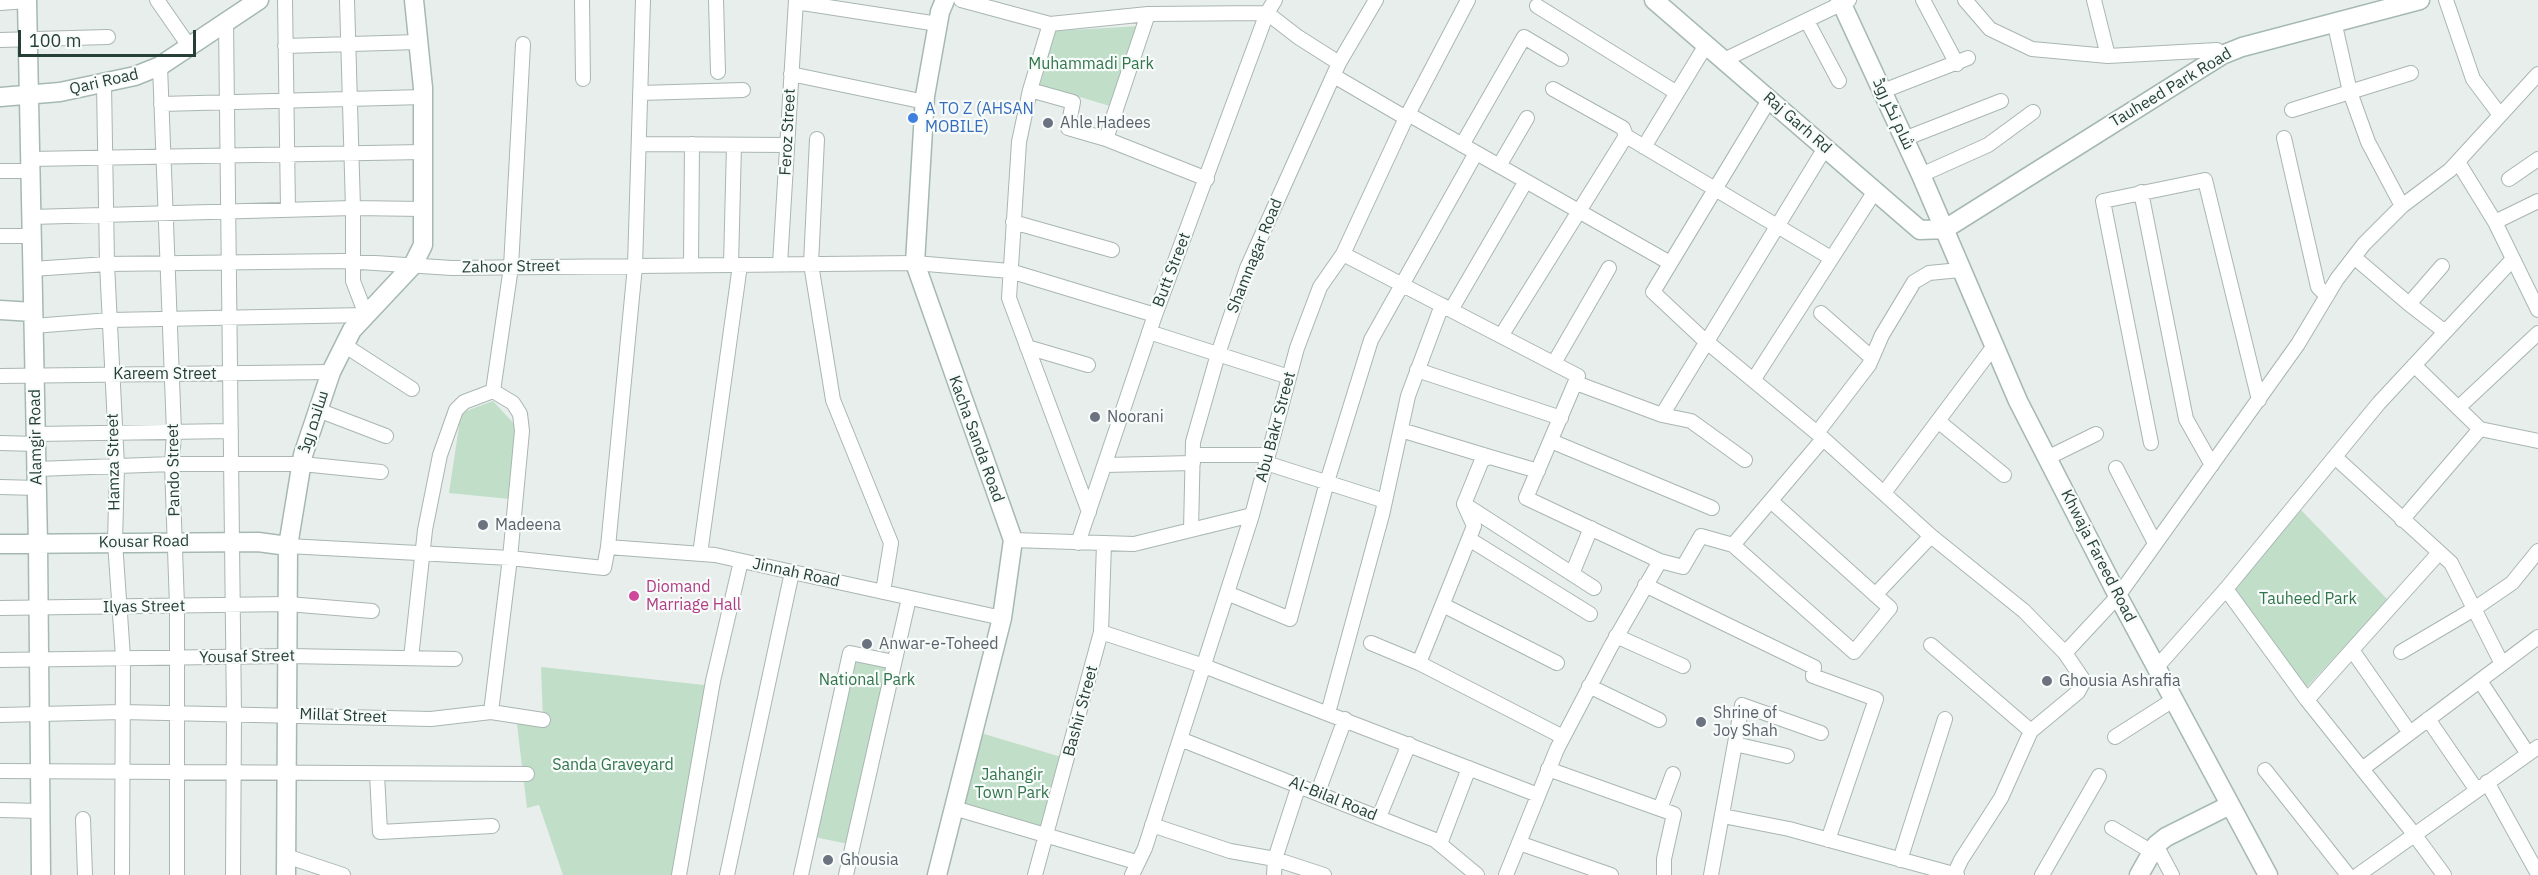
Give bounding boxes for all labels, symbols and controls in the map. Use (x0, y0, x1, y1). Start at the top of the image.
scale bar (21, 18, 200, 56)
text: 100 m (29, 29, 81, 52)
street label: Tauheed Park Road (2107, 44, 2235, 132)
park label: Muhammadi Park (1028, 54, 1154, 74)
street label: Qari Road (68, 65, 140, 99)
street label: شام نگر روڈ (1868, 75, 1918, 153)
street label: Feroz Street (776, 88, 800, 176)
street label: Raj Garh Rd (1759, 88, 1835, 158)
place label: A TO Z (AHSAN MOBILE) (925, 99, 1034, 137)
marker: A TO Z (AHSAN MOBILE) (906, 111, 920, 125)
place label: Ahle Hadees (1060, 113, 1151, 133)
marker: Ahle Hadees (1041, 116, 1055, 130)
street label: Shamnagar Road (1223, 196, 1287, 316)
street label: Butt Street (1149, 230, 1195, 310)
street label: Zahoor Street (462, 257, 560, 277)
street label: Kareem Street (113, 364, 217, 384)
street label: Abu Bakr Street (1252, 370, 1300, 484)
street label: Kacha Sanda Road (944, 373, 1008, 505)
street label: ساندہ روڈ (295, 388, 333, 456)
street label: Alamgir Road (26, 389, 46, 485)
place label: Noorani (1107, 407, 1164, 427)
marker: Noorani (1088, 410, 1102, 424)
street label: Hamza Street (104, 413, 124, 511)
street label: Pando Street (164, 423, 184, 517)
street label: Khwaja Fareed Road (2056, 487, 2140, 625)
place label: Madeena (495, 515, 561, 535)
marker: Madeena (476, 518, 490, 532)
street label: Kousar Road (99, 532, 189, 552)
street label: Jinnah Road (751, 554, 841, 592)
place label: Diomand Marriage Hall (646, 577, 741, 615)
marker: Diomand Marriage Hall (627, 589, 641, 603)
park label: Tauheed Park (2259, 589, 2357, 609)
street label: Ilyas Street (103, 597, 185, 617)
place label: Anwar-e-Toheed (879, 634, 999, 654)
marker: Anwar-e-Toheed (860, 637, 874, 651)
street label: Yousaf Street (199, 647, 295, 667)
street label: Bashir Street (1060, 663, 1102, 759)
park label: National Park (819, 670, 915, 690)
place label: Ghousia Ashrafia (2059, 671, 2180, 691)
marker: Ghousia Ashrafia (2040, 674, 2054, 688)
place label: Shrine of Joy Shah (1713, 703, 1778, 741)
street label: Millat Street (299, 705, 387, 727)
marker: Shrine of Joy Shah (1694, 715, 1708, 729)
park label: Sanda Graveyard (552, 755, 674, 775)
park label: Jahangir Town Park (975, 765, 1049, 803)
street label: Al-Bilal Road (1286, 773, 1380, 825)
place label: Ghousia (840, 850, 899, 870)
marker: Ghousia (821, 853, 835, 867)

